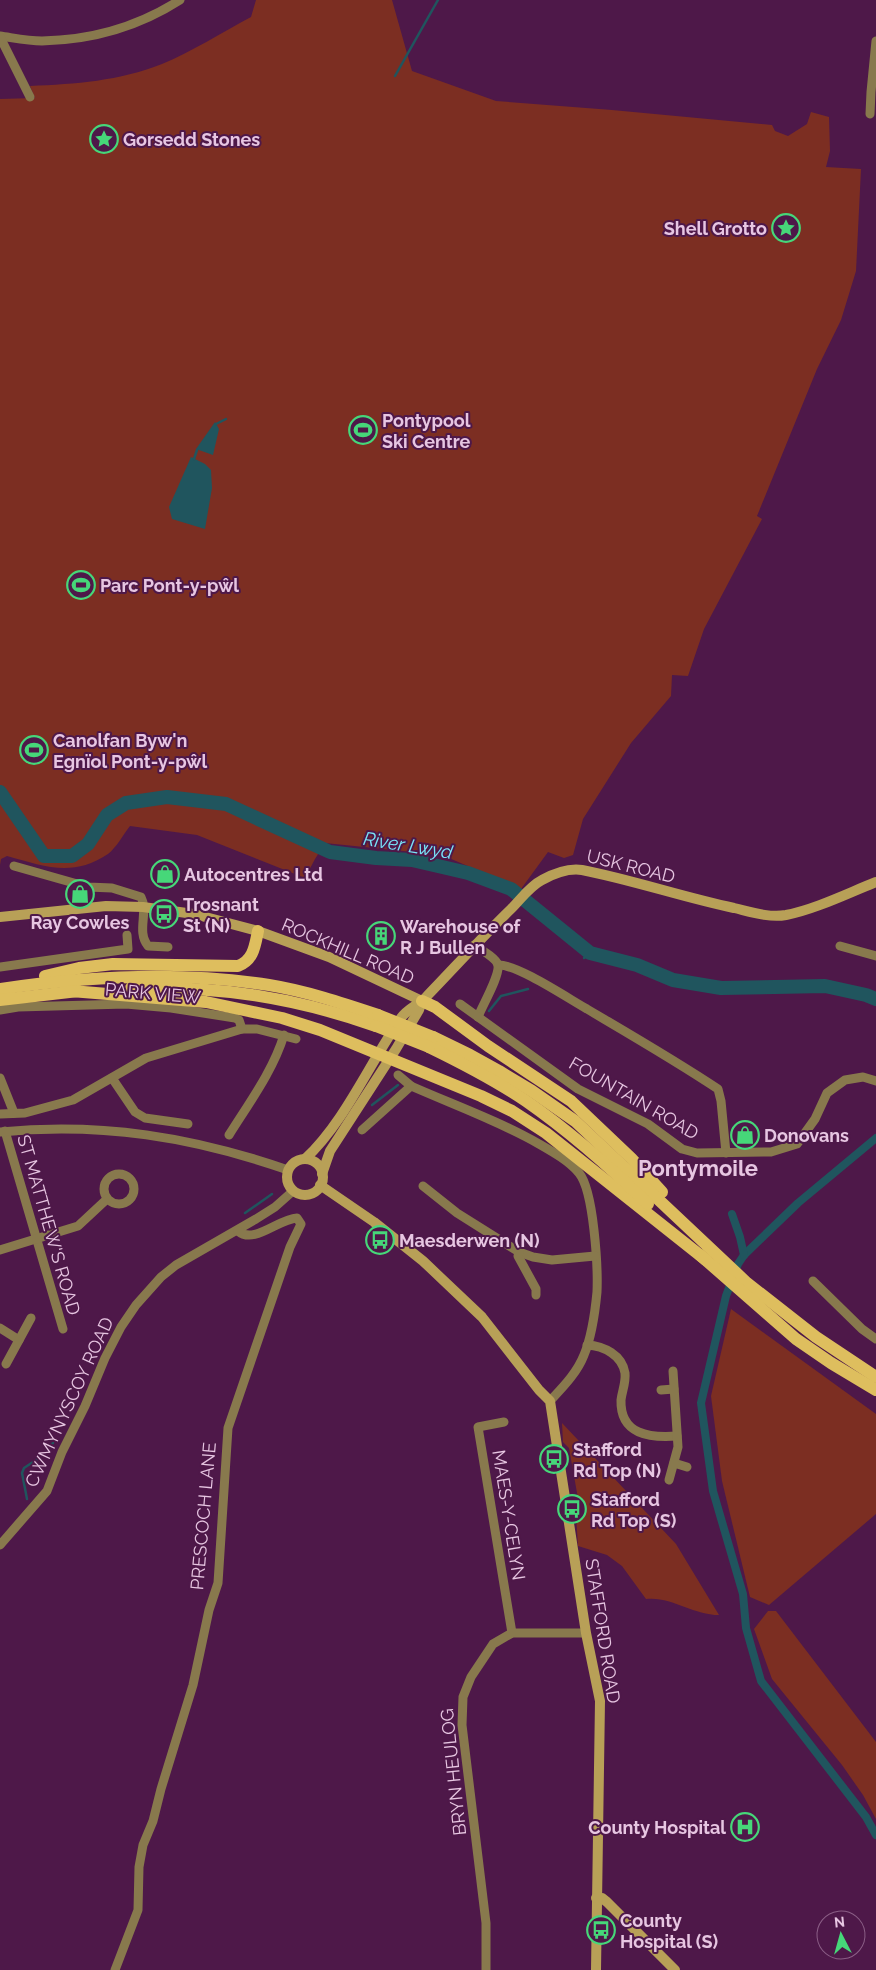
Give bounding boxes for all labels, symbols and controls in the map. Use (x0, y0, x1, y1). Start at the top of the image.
place icon: Gorsedd Stones (89, 124, 119, 154)
place label: Gorsedd Stones (123, 129, 260, 150)
place icon: Shell Grotto (771, 213, 801, 243)
place label: Shell Grotto (664, 218, 767, 239)
place label: Pontypool Ski Centre (382, 410, 471, 452)
sports icon: Pontypool Ski Centre (348, 415, 378, 445)
sports icon: Parc Pont-y-pŵl (66, 570, 96, 600)
place label: Parc Pont-y-pŵl (100, 575, 239, 596)
place label: Canolfan Byw'n Egnïol Pont-y-pŵl (53, 730, 207, 772)
sports icon: Canolfan Byw'n Egnïol Pont-y-pŵl (19, 735, 49, 765)
water label: River Lwyd (362, 827, 455, 863)
street label: USK ROAD (585, 845, 677, 887)
shop icon: Autocentres Ltd (150, 859, 180, 889)
place label: Autocentres Ltd (184, 864, 323, 885)
shop icon: Ray Cowles (65, 879, 95, 909)
place label: Trosnant St (N) (183, 894, 259, 936)
bus stop icon: Trosnant St (N) (149, 899, 179, 929)
place label: Ray Cowles (31, 912, 130, 933)
street label: ROCKHILL ROAD (279, 914, 418, 988)
place label: Warehouse of R J Bullen (400, 916, 522, 958)
building icon: Warehouse of R J Bullen (366, 921, 396, 951)
street label: PARK VIEW (104, 978, 202, 1008)
street label: FOUNTAIN ROAD (565, 1052, 703, 1144)
shop icon: Donovans (730, 1120, 760, 1150)
place label: Donovans (764, 1125, 849, 1146)
street label: ST MATTHEW'S ROAD (13, 1132, 85, 1318)
district label: Pontymoile (638, 1155, 758, 1181)
bus stop icon: Maesderwen (N) (365, 1225, 395, 1255)
place label: Maesderwen (N) (399, 1230, 539, 1251)
street label: CWMYNYSCOY ROAD (20, 1314, 118, 1490)
place label: Stafford Rd Top (N) (573, 1439, 661, 1481)
street label: PRESCOCH LANE (186, 1441, 220, 1591)
bus stop icon: Stafford Rd Top (N) (539, 1444, 569, 1474)
street label: MAES-Y-CELYN (488, 1448, 530, 1582)
place label: Stafford Rd Top (S) (591, 1489, 676, 1531)
bus stop icon: Stafford Rd Top (S) (557, 1494, 587, 1524)
street label: STAFFORD ROAD (581, 1557, 625, 1705)
street label: BRYN HEULOG (436, 1707, 470, 1837)
hospital icon: County Hospital (730, 1812, 760, 1842)
place label: County Hospital (588, 1817, 726, 1838)
place label: County Hospital (S) (620, 1910, 718, 1952)
north arrow (816, 1910, 866, 1960)
text: N (833, 1914, 846, 1931)
bus stop icon: County Hospital (S) (586, 1915, 616, 1945)

